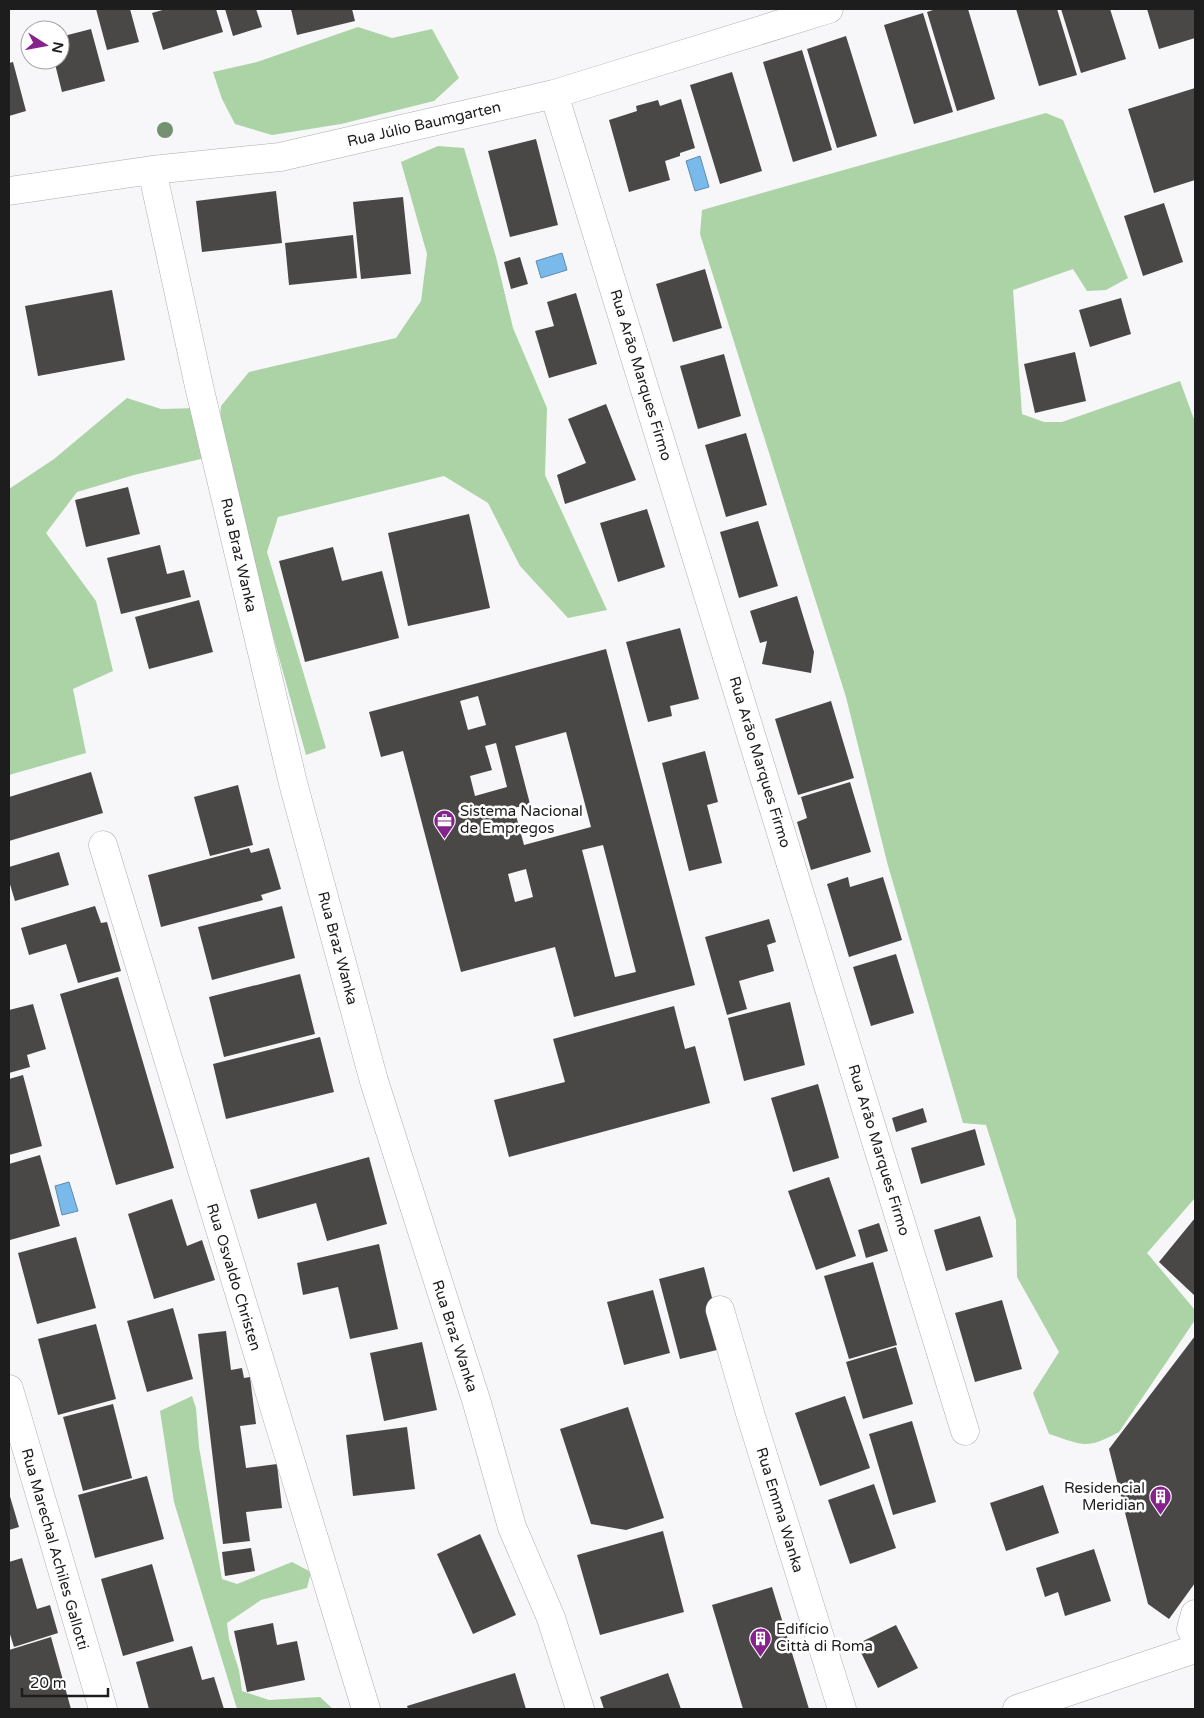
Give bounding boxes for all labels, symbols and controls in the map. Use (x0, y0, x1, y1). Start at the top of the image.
north arrow (20, 20, 70, 70)
text: N (48, 40, 67, 55)
street label: Rua Júlio Baumgarten (345, 98, 503, 150)
street label: Rua Arão Marques Firmo (606, 287, 676, 463)
street label: Rua Braz Wanka (217, 496, 261, 614)
street label: Rua Arão Marques Firmo (725, 674, 795, 850)
place label: Sistema Nacional de Empregos (460, 802, 583, 837)
office icon: Sistema Nacional de Empregos (432, 808, 456, 839)
street label: Rua Braz Wanka (314, 889, 362, 1007)
street label: Rua Arão Marques Firmo (844, 1062, 914, 1238)
street label: Rua Osvaldo Christen (203, 1201, 265, 1353)
street label: Rua Braz Wanka (428, 1278, 482, 1394)
street label: Rua Emma Wanka (752, 1445, 808, 1575)
street label: Rua Marechal Achiles Gallotti (18, 1446, 92, 1652)
place label: Residencial Meridian (1064, 1479, 1145, 1514)
building icon: Residencial Meridian (1149, 1485, 1173, 1516)
place label: Edifício Città di Roma (776, 1620, 873, 1655)
building icon: Edifício Città di Roma (748, 1626, 772, 1657)
scale bar (22, 1666, 109, 1698)
text: 20 m (30, 1674, 67, 1692)

